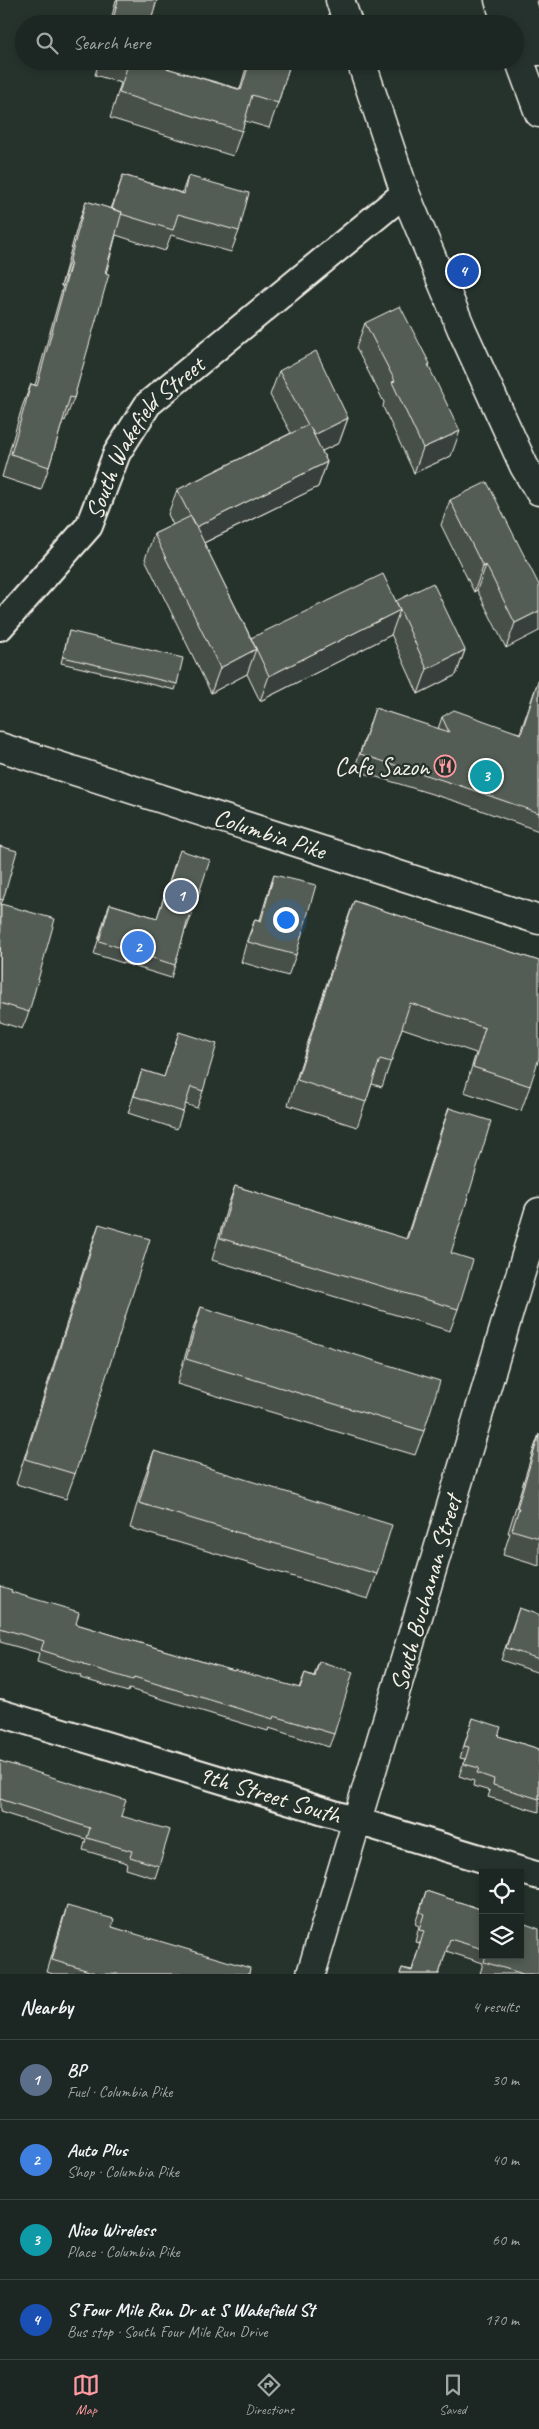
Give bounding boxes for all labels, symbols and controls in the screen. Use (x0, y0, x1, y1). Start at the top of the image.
search box (15, 15, 524, 70)
icon: search (33, 29, 61, 57)
text: Search here (73, 31, 150, 55)
pin: 4 (447, 252, 479, 290)
street label: South Wakefield Street (78, 348, 213, 524)
place label: Cafe Sazon (334, 751, 431, 783)
restaurant icon: Cafe Sazon (433, 754, 457, 778)
pin: 3 (470, 757, 502, 795)
street label: Columbia Pike (210, 801, 331, 868)
pin: 1 (165, 877, 197, 915)
your location (273, 907, 299, 933)
pin: 2 (122, 928, 154, 966)
street label: South Buchanan Street (383, 1488, 470, 1695)
street label: 9th Street South (195, 1758, 346, 1832)
map controls (479, 1869, 524, 1959)
button: locate (479, 1869, 524, 1914)
button: layers (479, 1914, 524, 1959)
text: Nearby (20, 1994, 73, 2020)
text: 4 results (472, 1997, 519, 2017)
text: BP (67, 2058, 86, 2082)
text: 1 (32, 2070, 40, 2090)
text: 30 m (492, 2070, 519, 2090)
text: Fuel · Columbia Pike (67, 2082, 173, 2102)
text: Auto Plus (67, 2138, 127, 2162)
text: 2 (32, 2150, 40, 2170)
text: 40 m (492, 2150, 519, 2170)
text: Shop · Columbia Pike (67, 2162, 179, 2182)
text: Nico Wireless (67, 2218, 155, 2242)
text: 3 (32, 2230, 40, 2250)
text: 60 m (492, 2230, 519, 2250)
text: Place · Columbia Pike (67, 2242, 180, 2262)
text: S Four Mile Run Dr at S Wakefield St (67, 2298, 315, 2322)
text: 4 (32, 2310, 40, 2330)
text: 170 m (485, 2310, 519, 2330)
text: Bus stop · South Four Mile Run Drive (67, 2322, 267, 2342)
tab: Map (72, 2371, 100, 2418)
tab: Directions (245, 2371, 294, 2418)
tab: Saved (439, 2371, 467, 2418)

